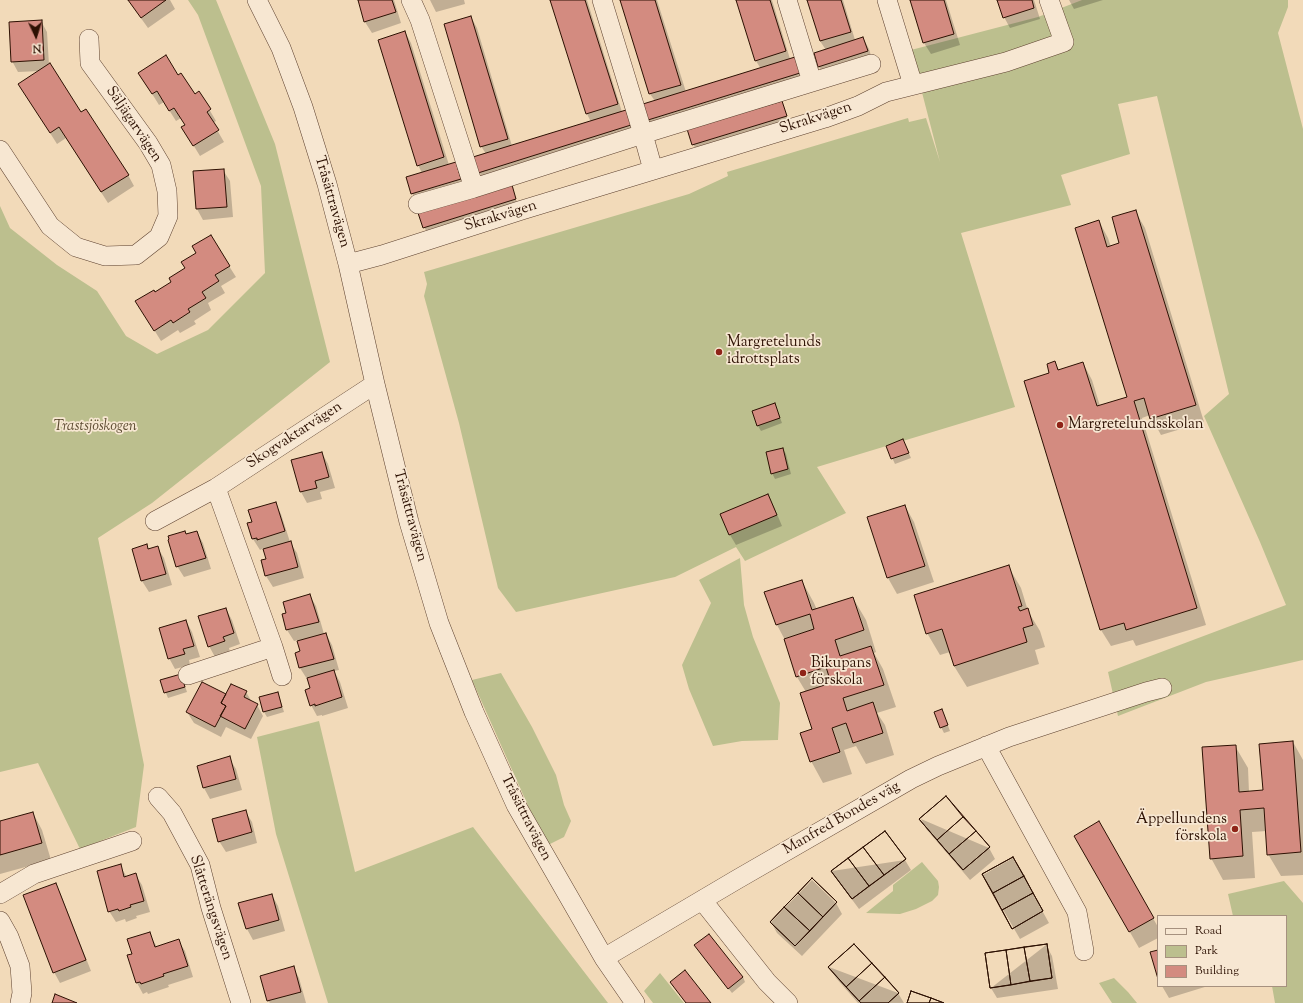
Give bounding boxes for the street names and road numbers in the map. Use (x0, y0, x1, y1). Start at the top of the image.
street label: Säljägarvägen (101, 83, 165, 167)
street label: Skrakvägen (778, 99, 854, 139)
street label: Tråsättravägen (309, 154, 353, 250)
street label: Skrakvägen (463, 197, 539, 237)
street label: Skogvaktarvägen (244, 398, 346, 474)
street label: Tråsättravägen (388, 468, 430, 564)
street label: Tråsättravägen (495, 772, 555, 864)
street label: Manfred Bondes väg (780, 778, 904, 860)
street label: Slåtterängsvägen (185, 853, 235, 963)

